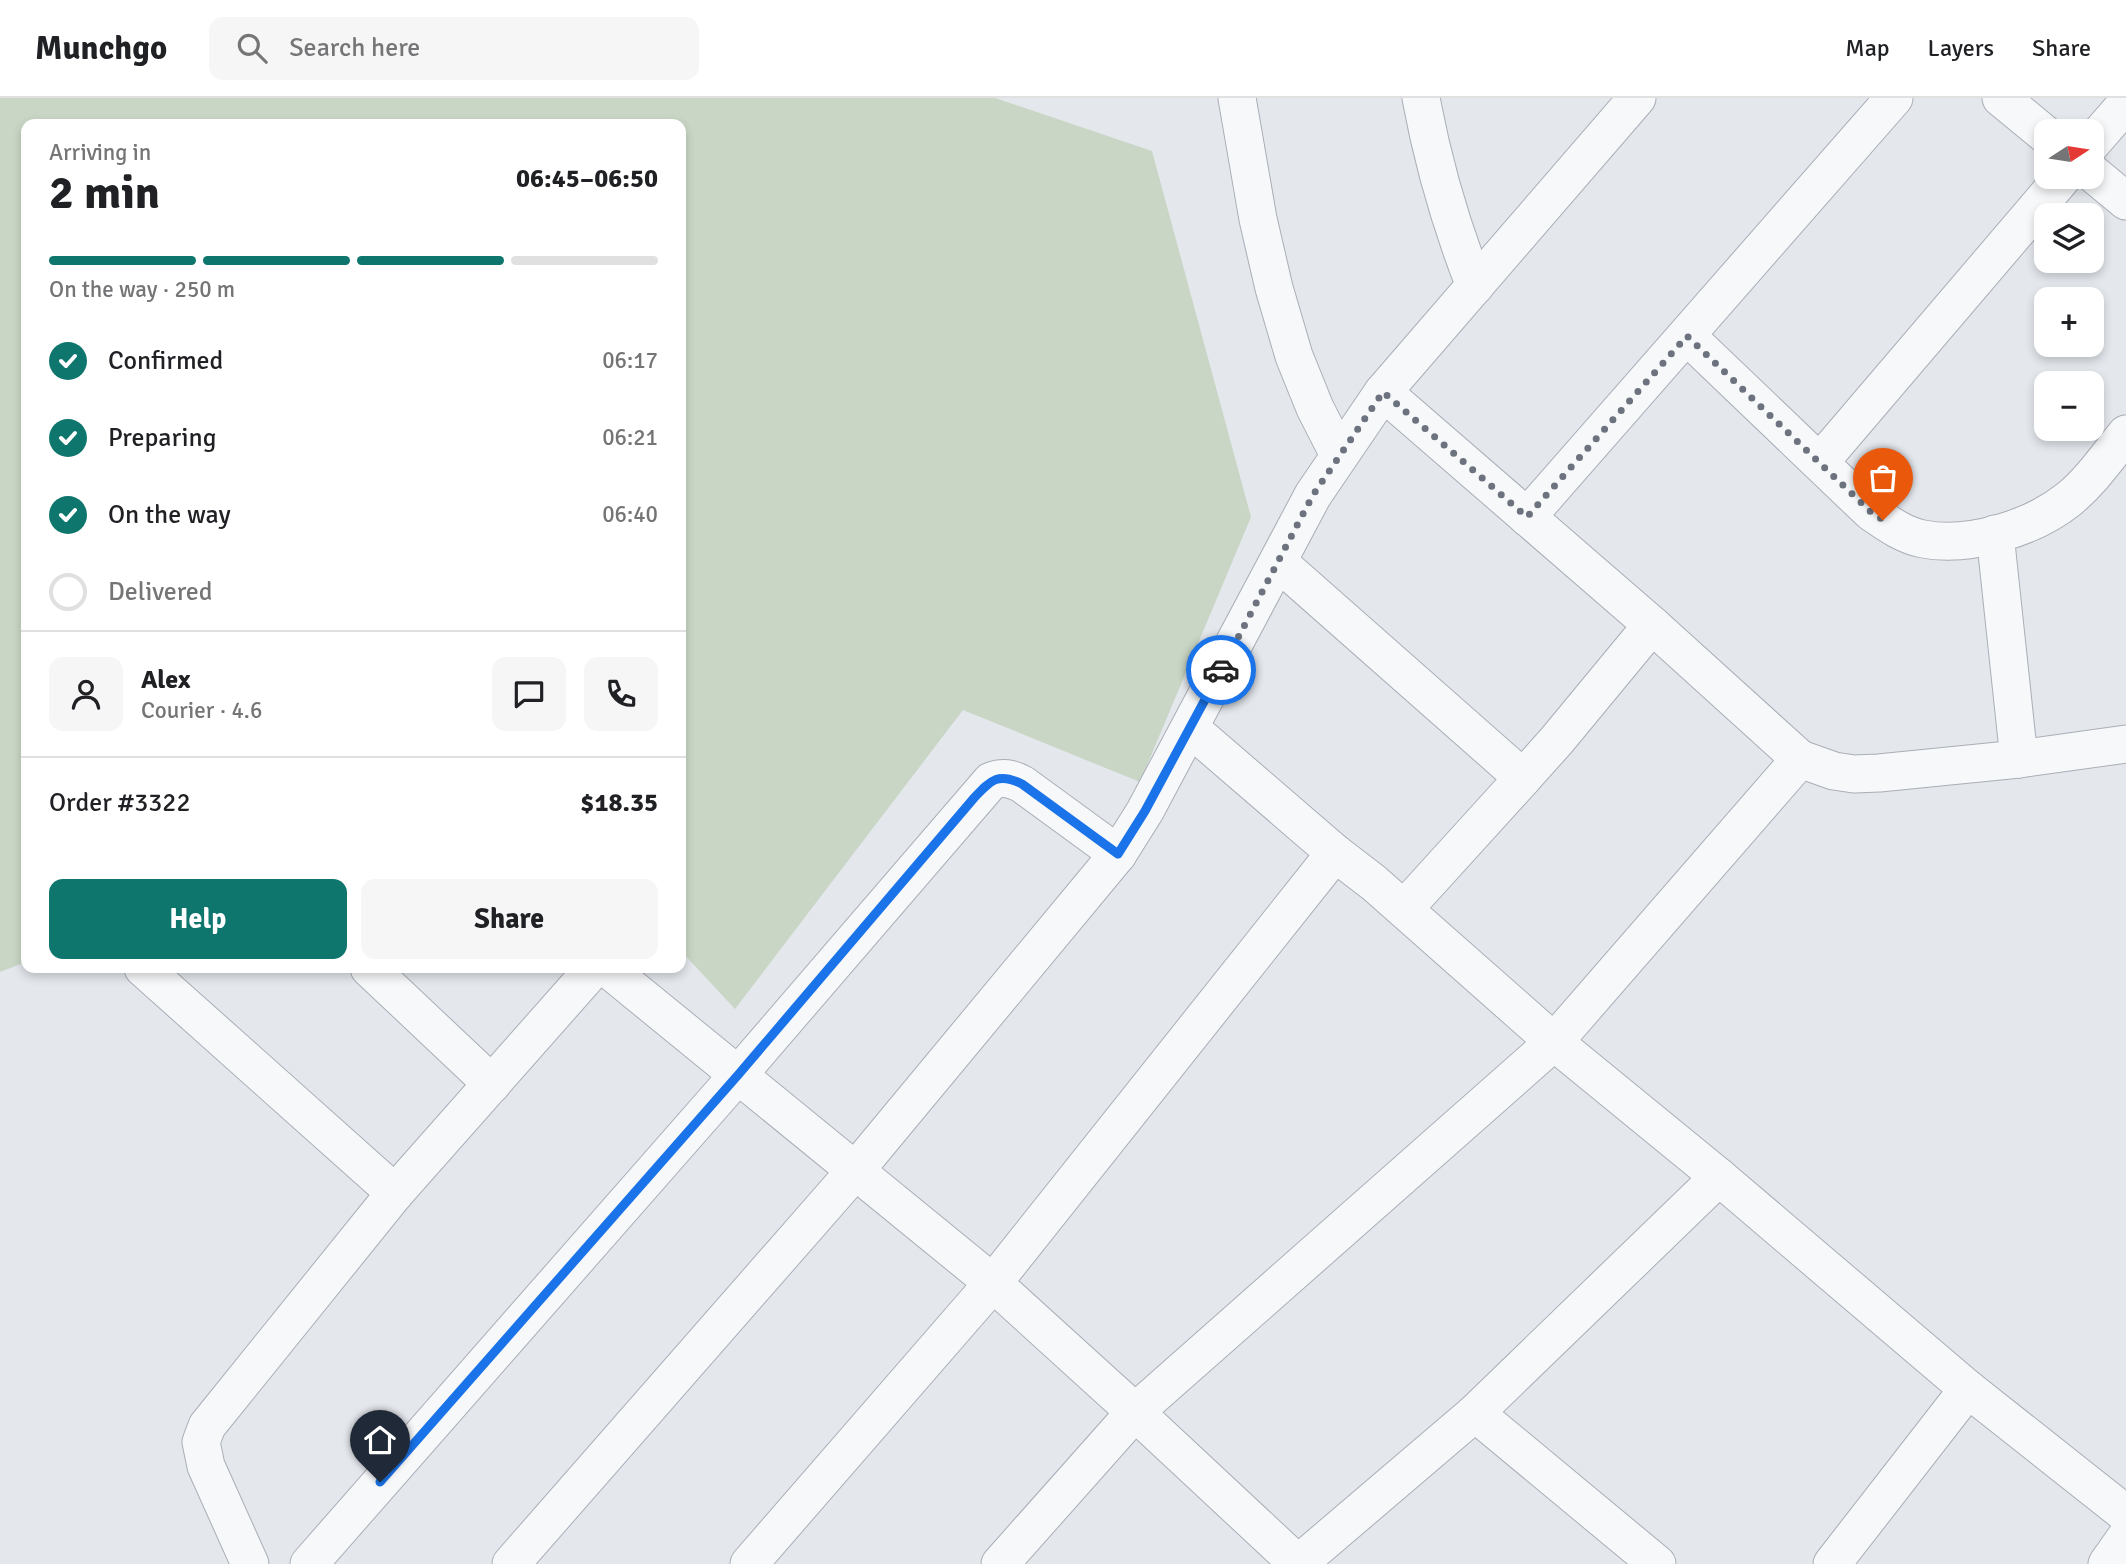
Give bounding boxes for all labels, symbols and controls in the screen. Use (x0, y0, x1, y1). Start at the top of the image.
search box (209, 17, 699, 80)
text: Munchgo (35, 28, 167, 69)
icon: search (233, 29, 271, 67)
text: Search here (289, 32, 420, 64)
text: Map (1845, 33, 1890, 63)
text: Layers (1928, 33, 1994, 63)
text: Share (2032, 33, 2091, 63)
north arrow (2034, 119, 2104, 189)
map controls (2034, 119, 2104, 441)
text: Arriving in (49, 138, 151, 167)
text: 06:45–06:50 (516, 163, 658, 195)
text: 2 min (49, 165, 160, 221)
button: layers (2034, 203, 2104, 273)
text: On the way · 250 m (49, 275, 235, 304)
button: + (2034, 287, 2104, 357)
icon: check (49, 342, 87, 380)
text: Confirmed (108, 345, 223, 377)
text: 06:17 (602, 346, 658, 375)
button: − (2034, 371, 2104, 441)
icon: check (49, 419, 87, 457)
text: Preparing (108, 422, 216, 454)
text: 06:21 (602, 423, 658, 452)
pin (1853, 448, 1913, 520)
icon: bag (1864, 459, 1902, 497)
icon: check (49, 496, 87, 534)
text: On the way (108, 499, 231, 531)
text: 06:40 (602, 500, 658, 529)
text: Delivered (108, 576, 213, 608)
courier (1186, 635, 1256, 705)
icon: car (1202, 651, 1240, 689)
button: person (49, 657, 123, 731)
button: chat (492, 657, 566, 731)
button: phone (584, 657, 658, 731)
text: Alex (141, 664, 191, 696)
text: Courier · 4.6 (141, 696, 262, 725)
text: Order #3322 (49, 787, 190, 819)
text: $18.35 (580, 787, 658, 819)
button: Help (49, 879, 347, 959)
button: Share (361, 879, 658, 959)
pin (350, 1410, 410, 1482)
icon: home (361, 1421, 399, 1459)

